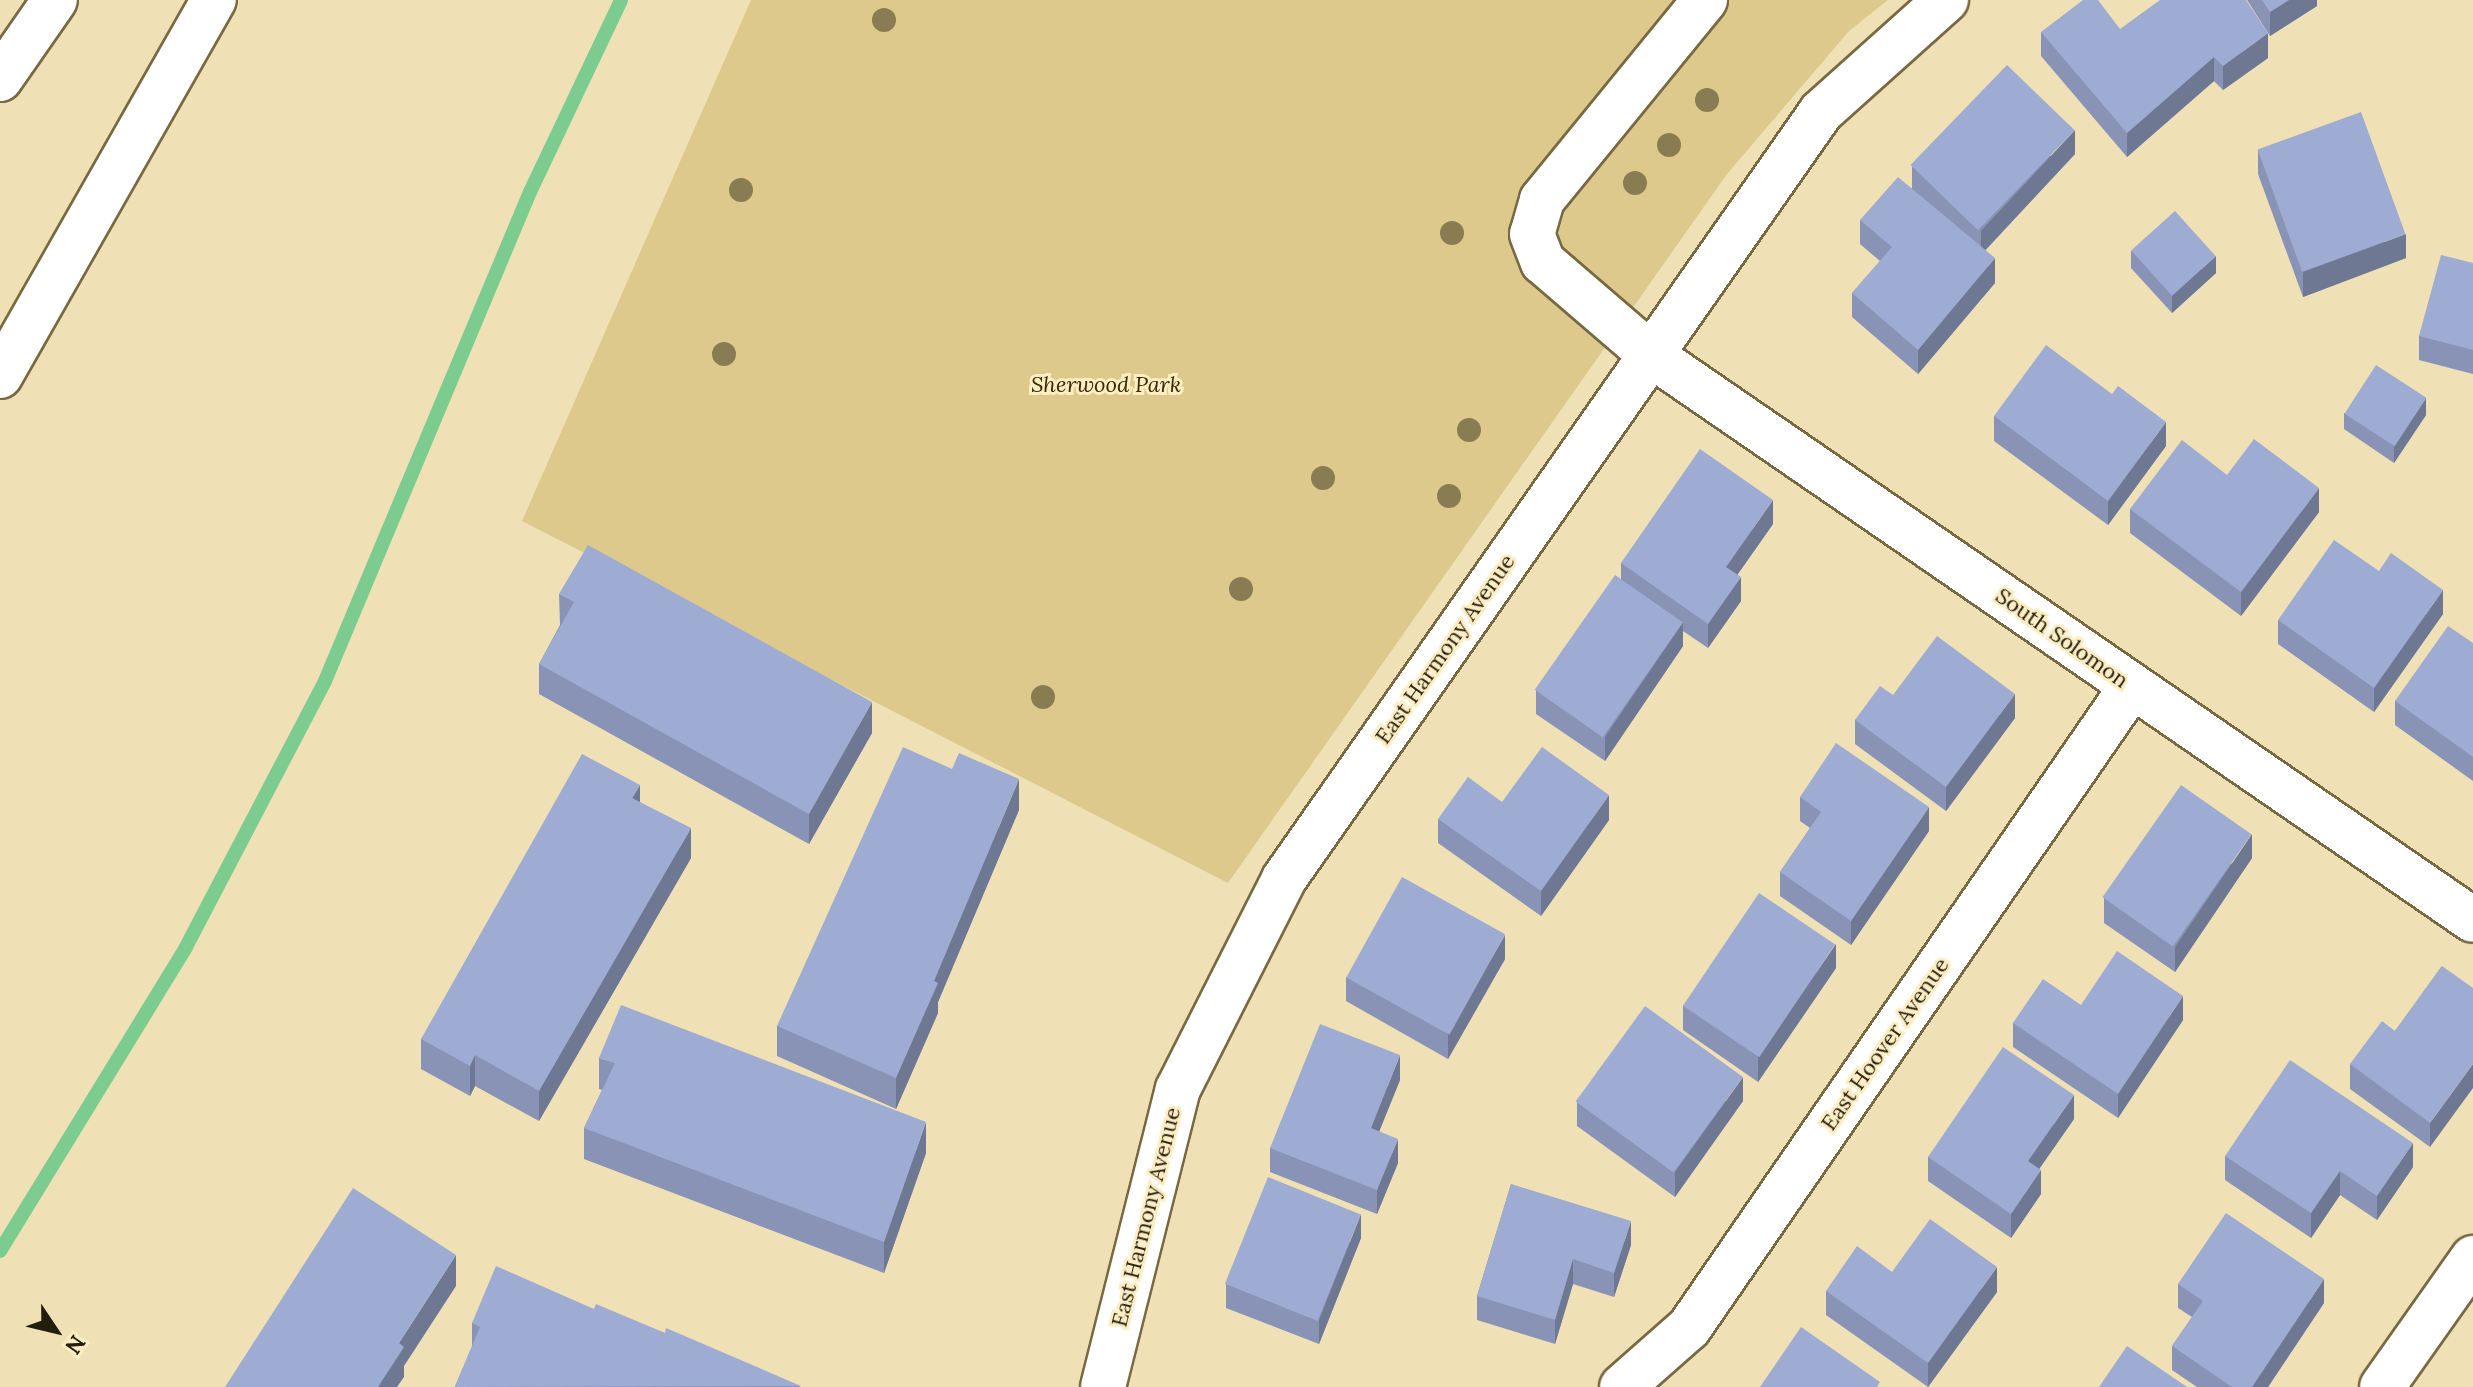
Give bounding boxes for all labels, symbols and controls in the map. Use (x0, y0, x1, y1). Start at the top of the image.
park label: Sherwood Park (1031, 372, 1181, 398)
street label: East Harmony Avenue (1370, 549, 1520, 749)
street label: South Solomon (1991, 582, 2133, 694)
street label: East Hoover Avenue (1815, 953, 1955, 1135)
street label: East Harmony Avenue (1106, 1105, 1186, 1329)
north arrow (16, 1291, 96, 1371)
text: N (59, 1330, 92, 1360)

